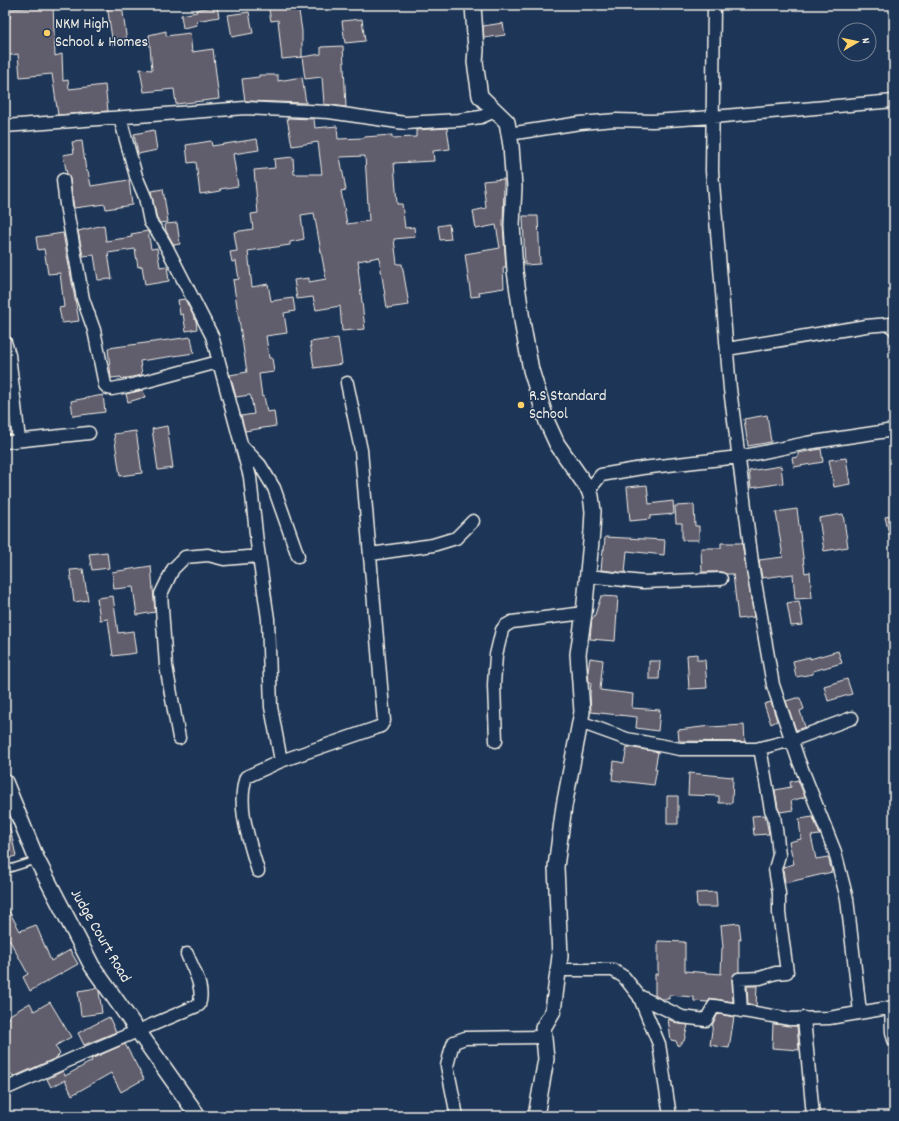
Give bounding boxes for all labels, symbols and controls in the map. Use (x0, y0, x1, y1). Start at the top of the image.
place label: NKM High School & Homes (55, 13, 149, 54)
north arrow (837, 22, 877, 62)
marker: NKM High School & Homes (42, 28, 52, 38)
text: N (857, 37, 873, 45)
place label: R.S Standard School (529, 385, 606, 426)
marker: R.S Standard School (516, 400, 526, 410)
street label: Judge Court Road (64, 885, 136, 987)

